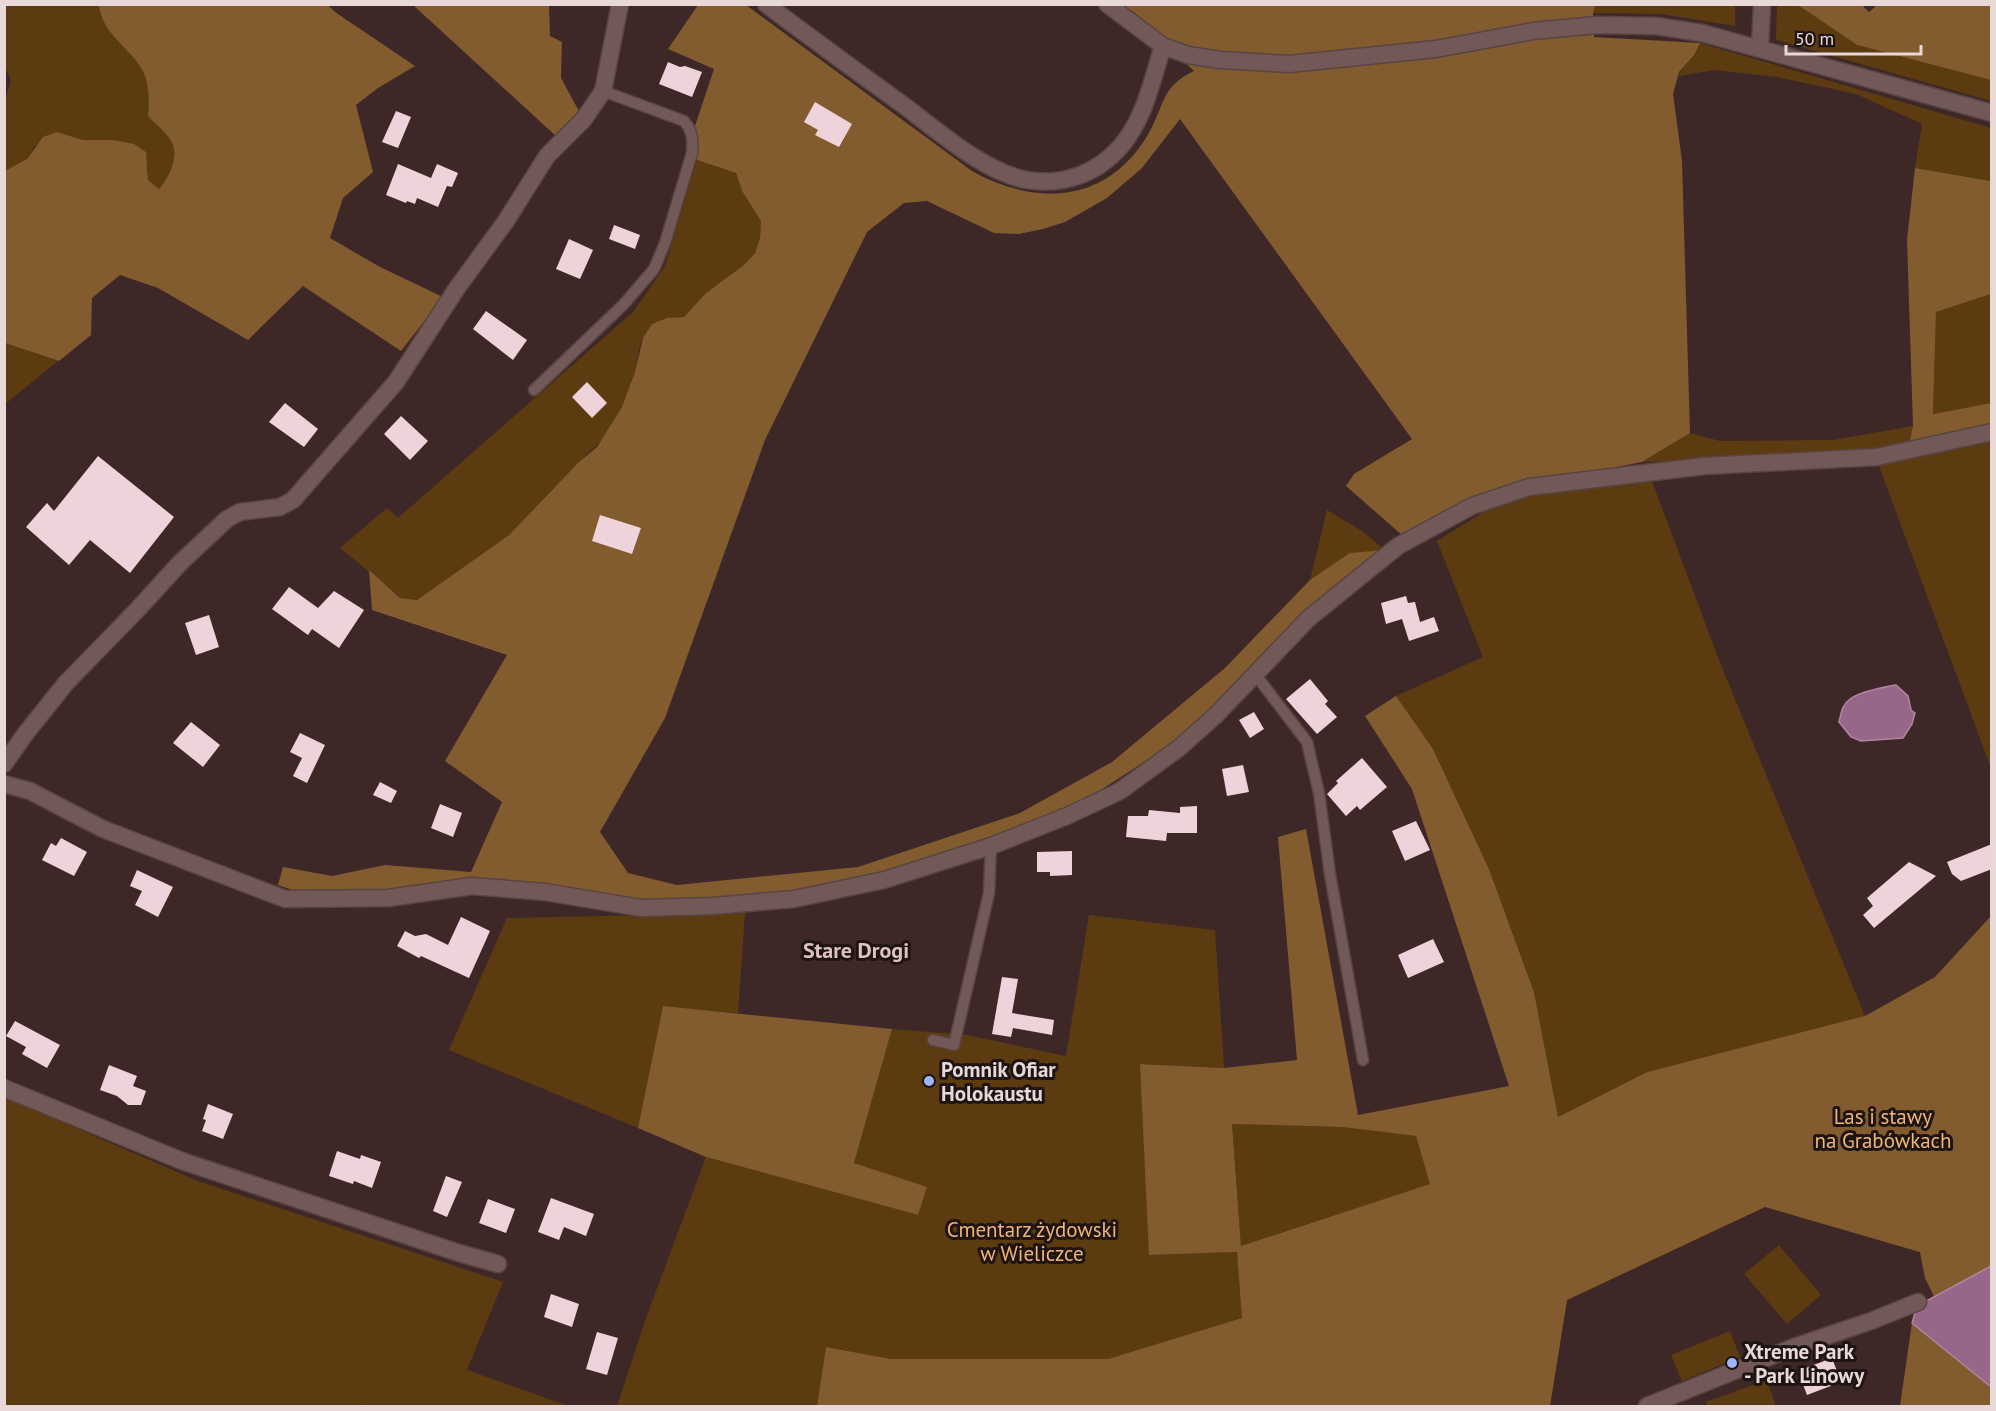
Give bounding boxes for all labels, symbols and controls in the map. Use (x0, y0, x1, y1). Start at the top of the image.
scale bar (1786, 18, 1921, 56)
text: 50 m (1795, 27, 1834, 50)
district label: Stare Drogi (803, 936, 909, 964)
place label: Pomnik Ofiar Holokaustu (941, 1056, 1056, 1107)
marker: Pomnik Ofiar Holokaustu (922, 1074, 936, 1088)
park label: Las i stawy na Grabówkach (1814, 1103, 1952, 1154)
park label: Cmentarz żydowski w Wieliczce (947, 1216, 1117, 1267)
place label: Xtreme Park - Park Linowy (1744, 1338, 1865, 1389)
marker: Xtreme Park - Park Linowy (1725, 1356, 1739, 1370)

